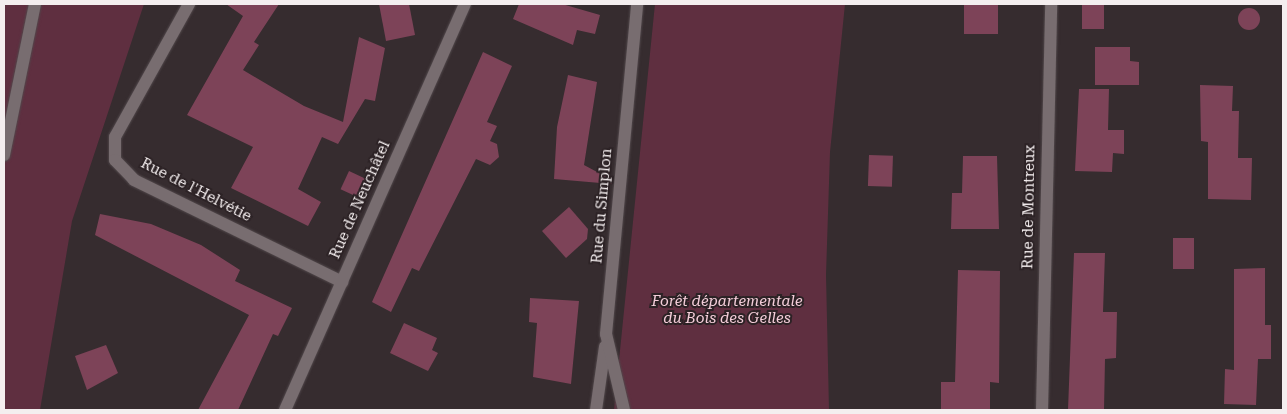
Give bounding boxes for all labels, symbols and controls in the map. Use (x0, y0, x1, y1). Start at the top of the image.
street label: Rue de Neuchâtel (326, 138, 394, 262)
street label: Rue de Montreux (1019, 145, 1039, 269)
street label: Rue du Simplon (588, 148, 616, 264)
street label: Rue de l'Helvétie (138, 154, 254, 226)
park label: Forêt départementale du Bois des Gelles (651, 292, 803, 327)

